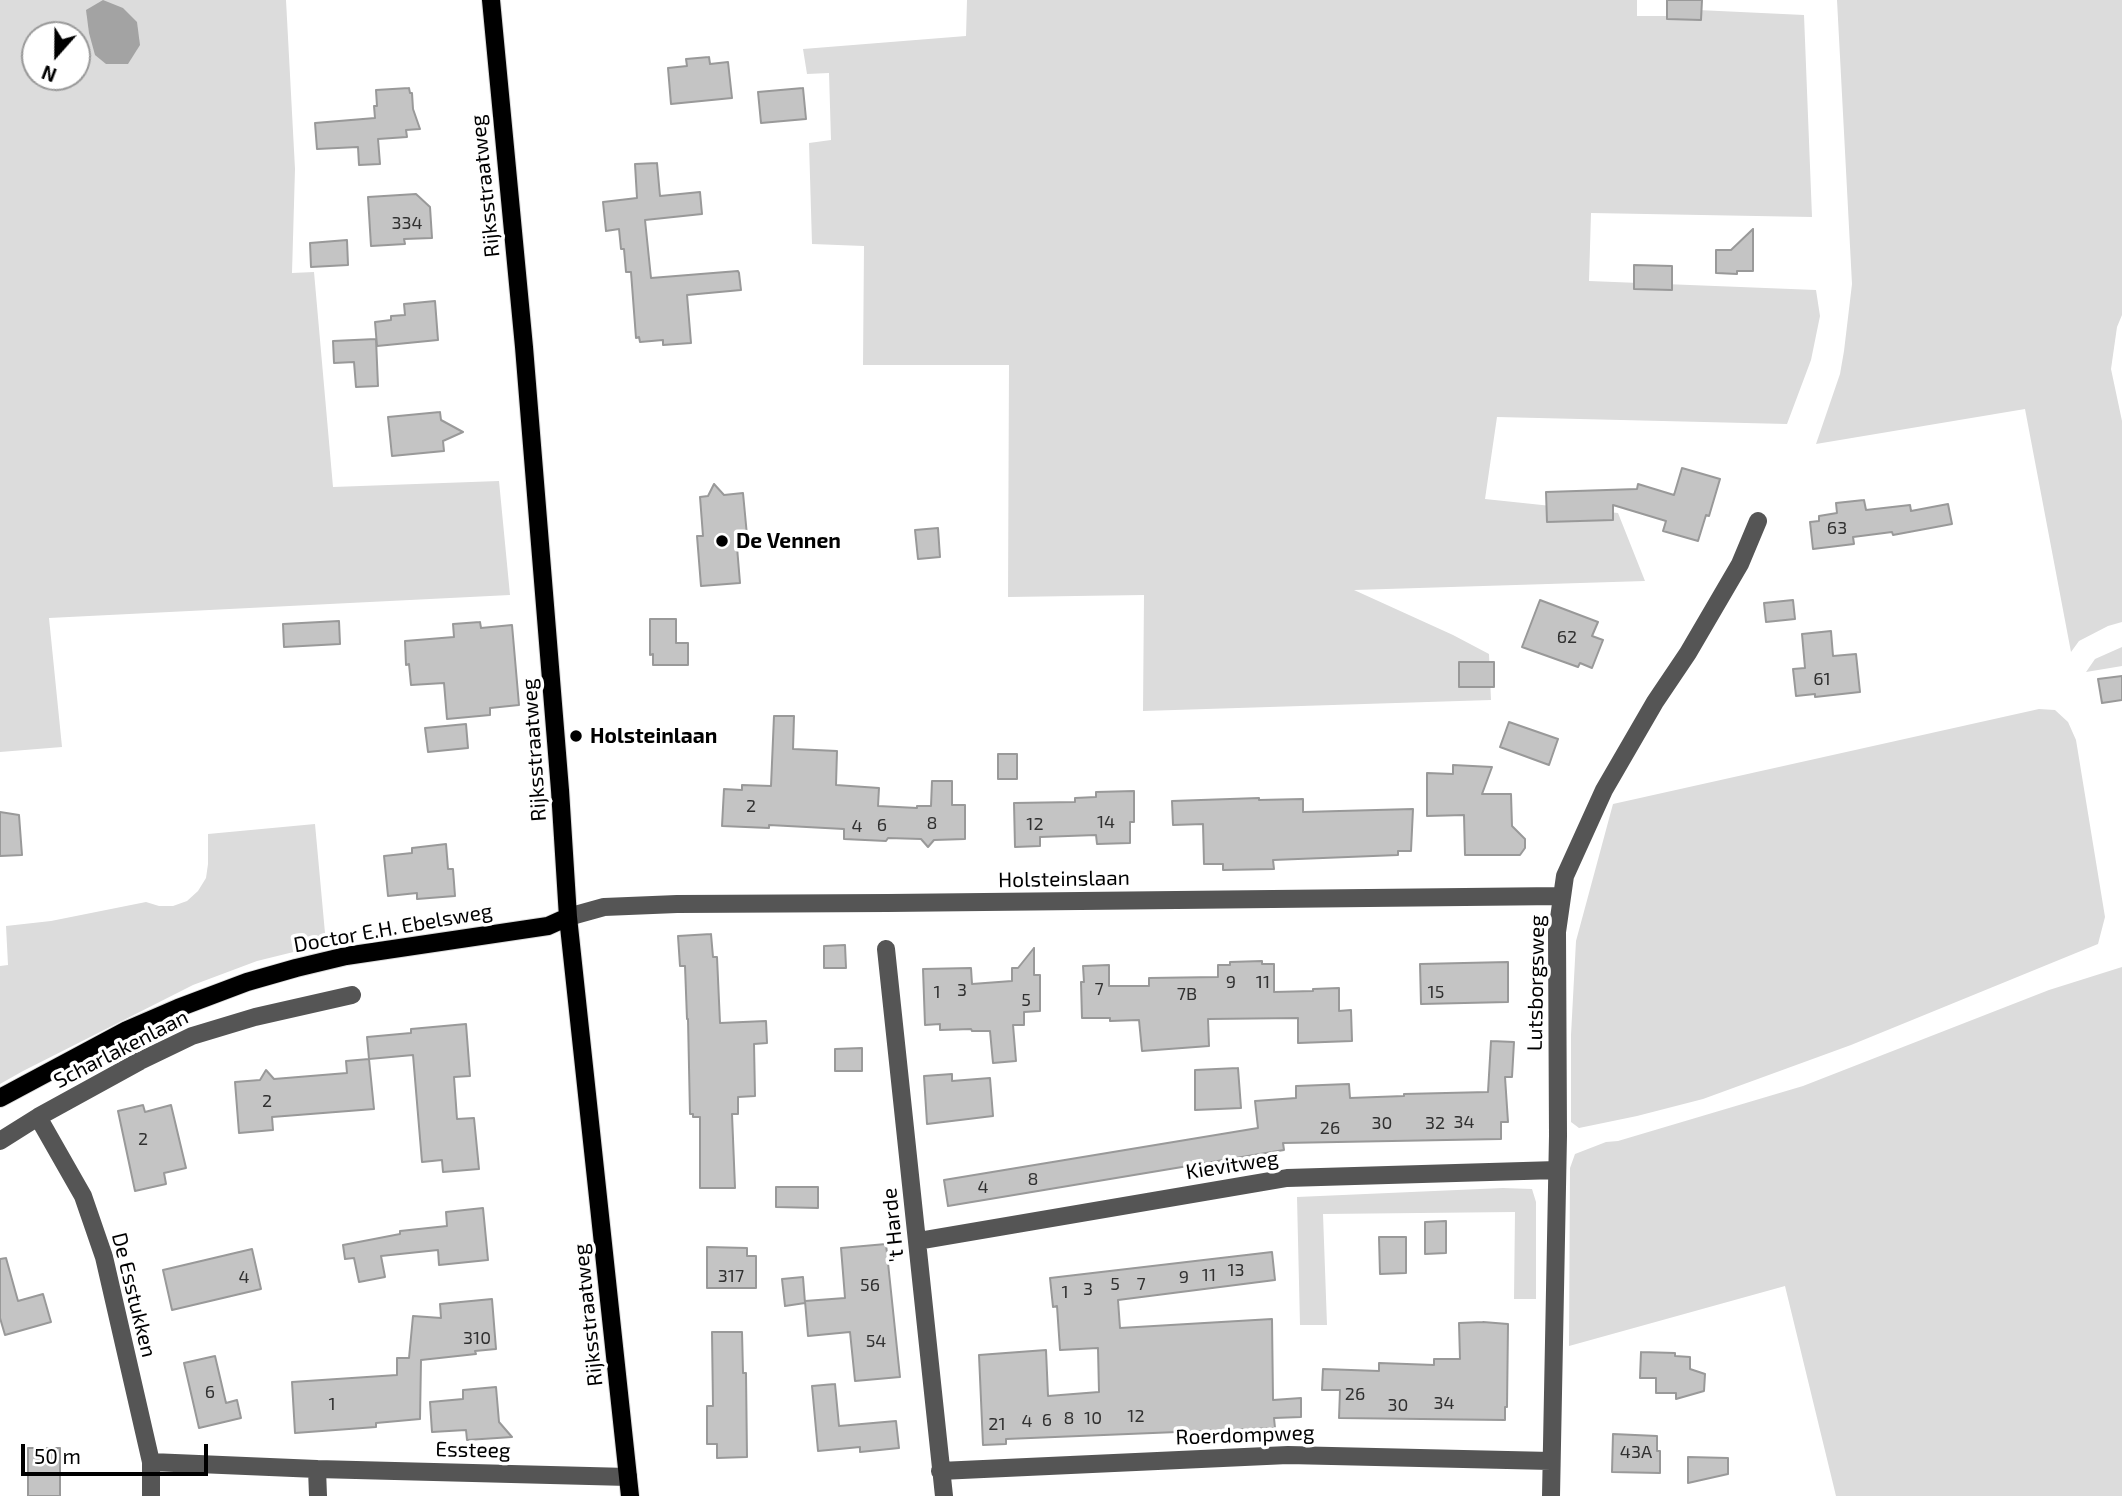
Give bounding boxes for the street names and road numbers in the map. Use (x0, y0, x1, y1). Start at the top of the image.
street label: Rijksstraatweg (465, 113, 505, 259)
street label: Rijksstraatweg (516, 678, 552, 822)
street label: Holsteinslaan (998, 865, 1130, 893)
street label: Doctor E.H. Ebelsweg (292, 898, 494, 958)
street label: Lutsborgsweg (1522, 915, 1550, 1051)
street label: Scharlakenlaan (50, 1004, 192, 1094)
street label: Kievitweg (1184, 1145, 1280, 1185)
street label: 't Harde (877, 1187, 909, 1263)
street label: De Esstukken (106, 1230, 162, 1360)
street label: Rijksstraatweg (568, 1242, 608, 1388)
street label: Roerdompweg (1175, 1420, 1315, 1450)
street label: Essteeg (435, 1437, 511, 1463)

